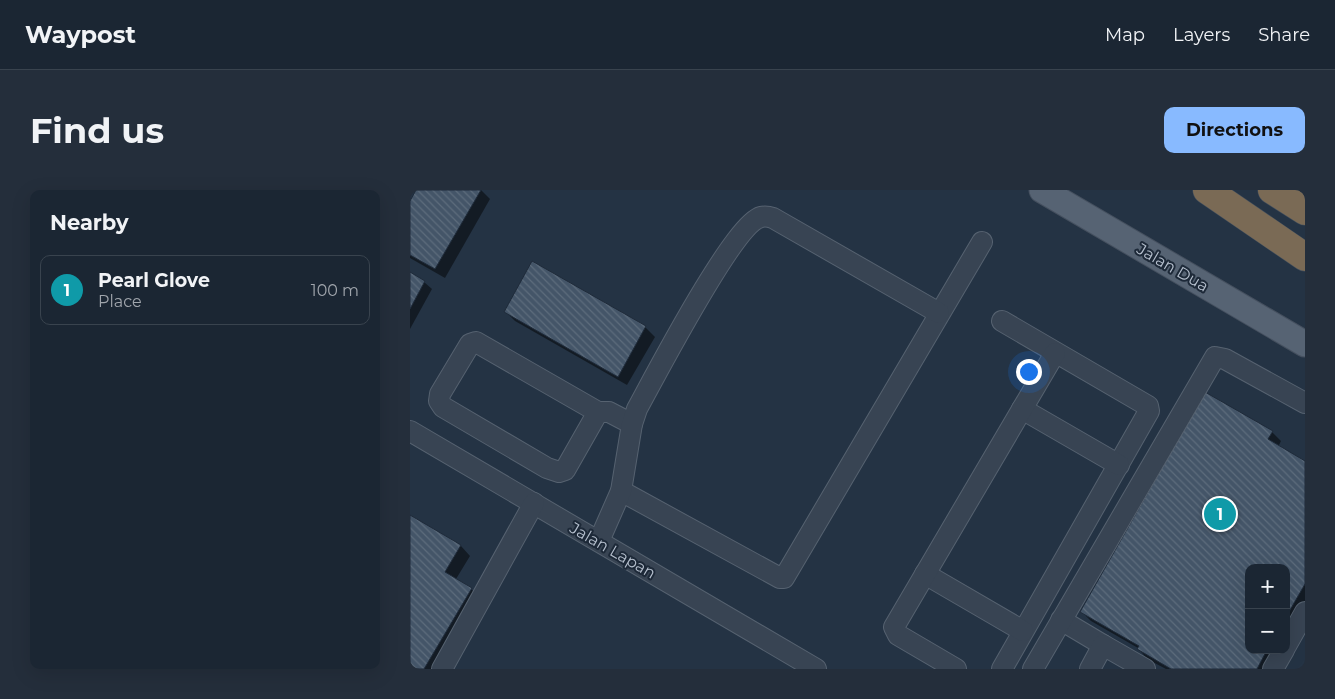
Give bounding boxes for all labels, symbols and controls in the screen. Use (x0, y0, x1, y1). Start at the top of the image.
text: Waypost (25, 20, 136, 49)
text: Map (1105, 24, 1145, 46)
text: Layers (1173, 24, 1230, 46)
text: Share (1258, 24, 1310, 46)
button: Directions (1164, 107, 1305, 153)
text: Find us (30, 109, 164, 152)
text: Nearby (50, 210, 129, 235)
street label: Jalan Dua (1133, 239, 1212, 296)
text: Pearl Glove (98, 269, 210, 292)
text: 1 (64, 281, 70, 300)
text: 100 m (311, 281, 359, 300)
text: Place (98, 292, 142, 311)
your location (1016, 359, 1042, 385)
pin: 1 (1204, 495, 1236, 533)
street label: Jalan Lapan (566, 518, 659, 583)
map controls (1245, 564, 1290, 654)
button: + (1245, 564, 1290, 609)
button: − (1245, 609, 1290, 654)

